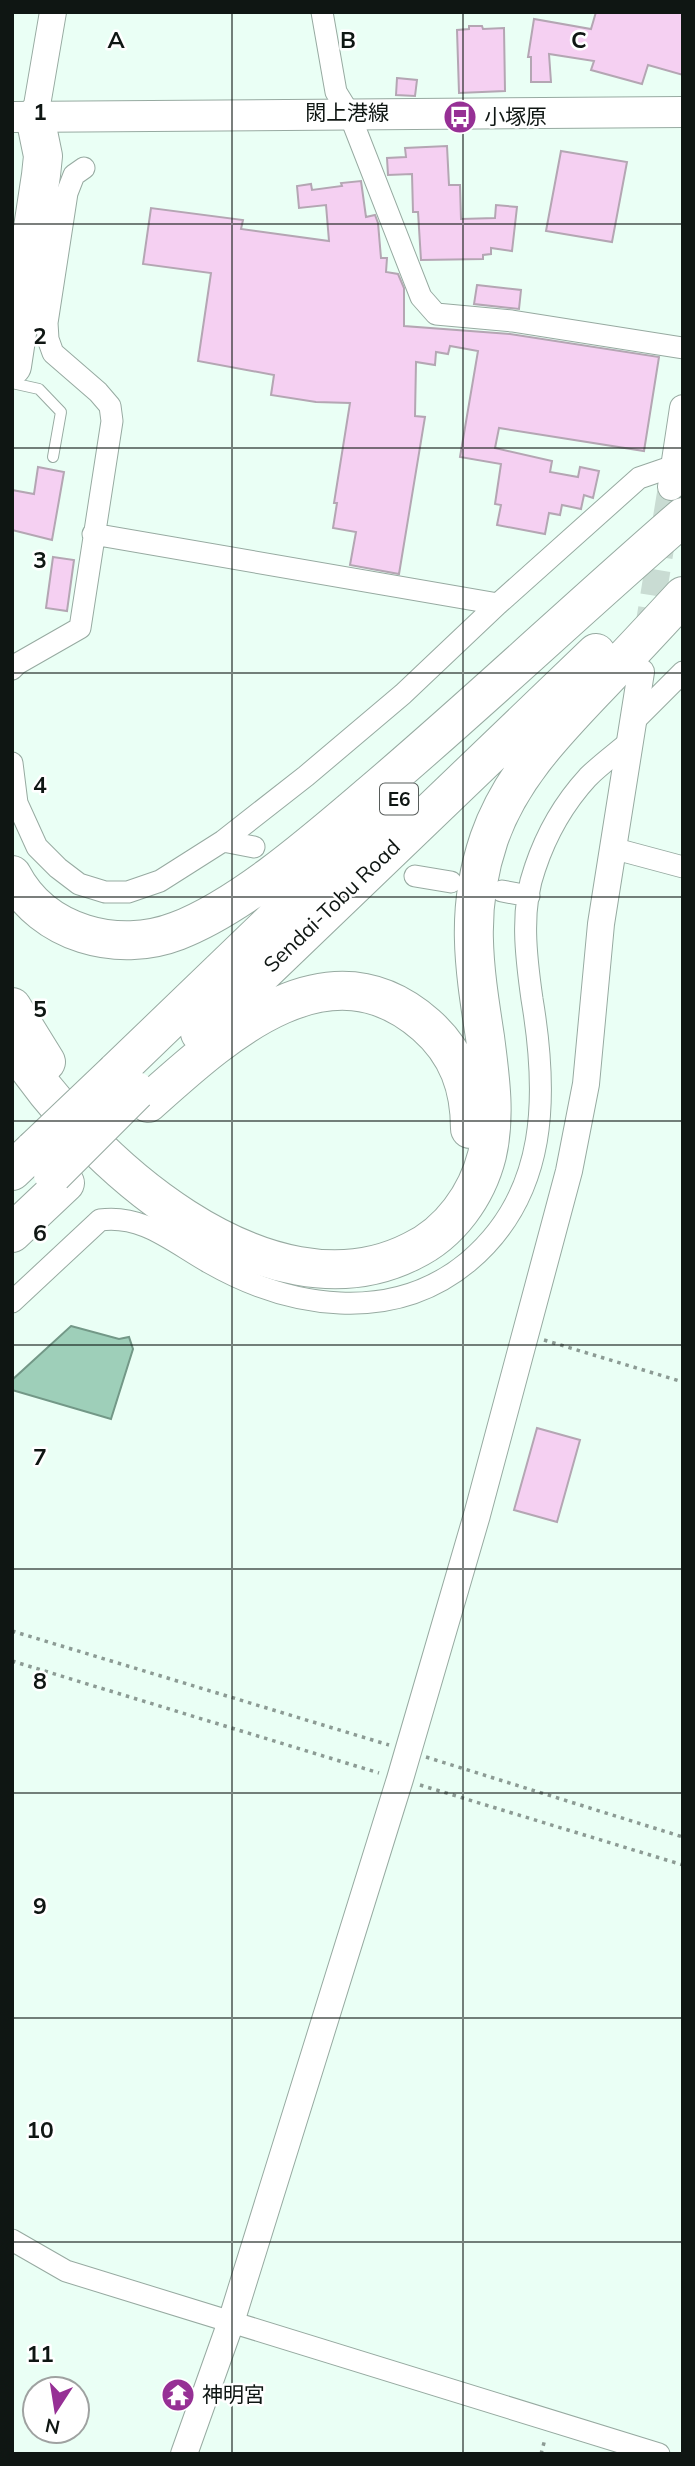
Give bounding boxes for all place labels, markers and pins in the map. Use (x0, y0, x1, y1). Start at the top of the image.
bus stop icon: 小塚原 (441, 98, 479, 136)
place label: 小塚原 (484, 103, 547, 129)
temple icon: 神明宮 (159, 2376, 197, 2414)
place label: 神明宮 (202, 2381, 265, 2407)

